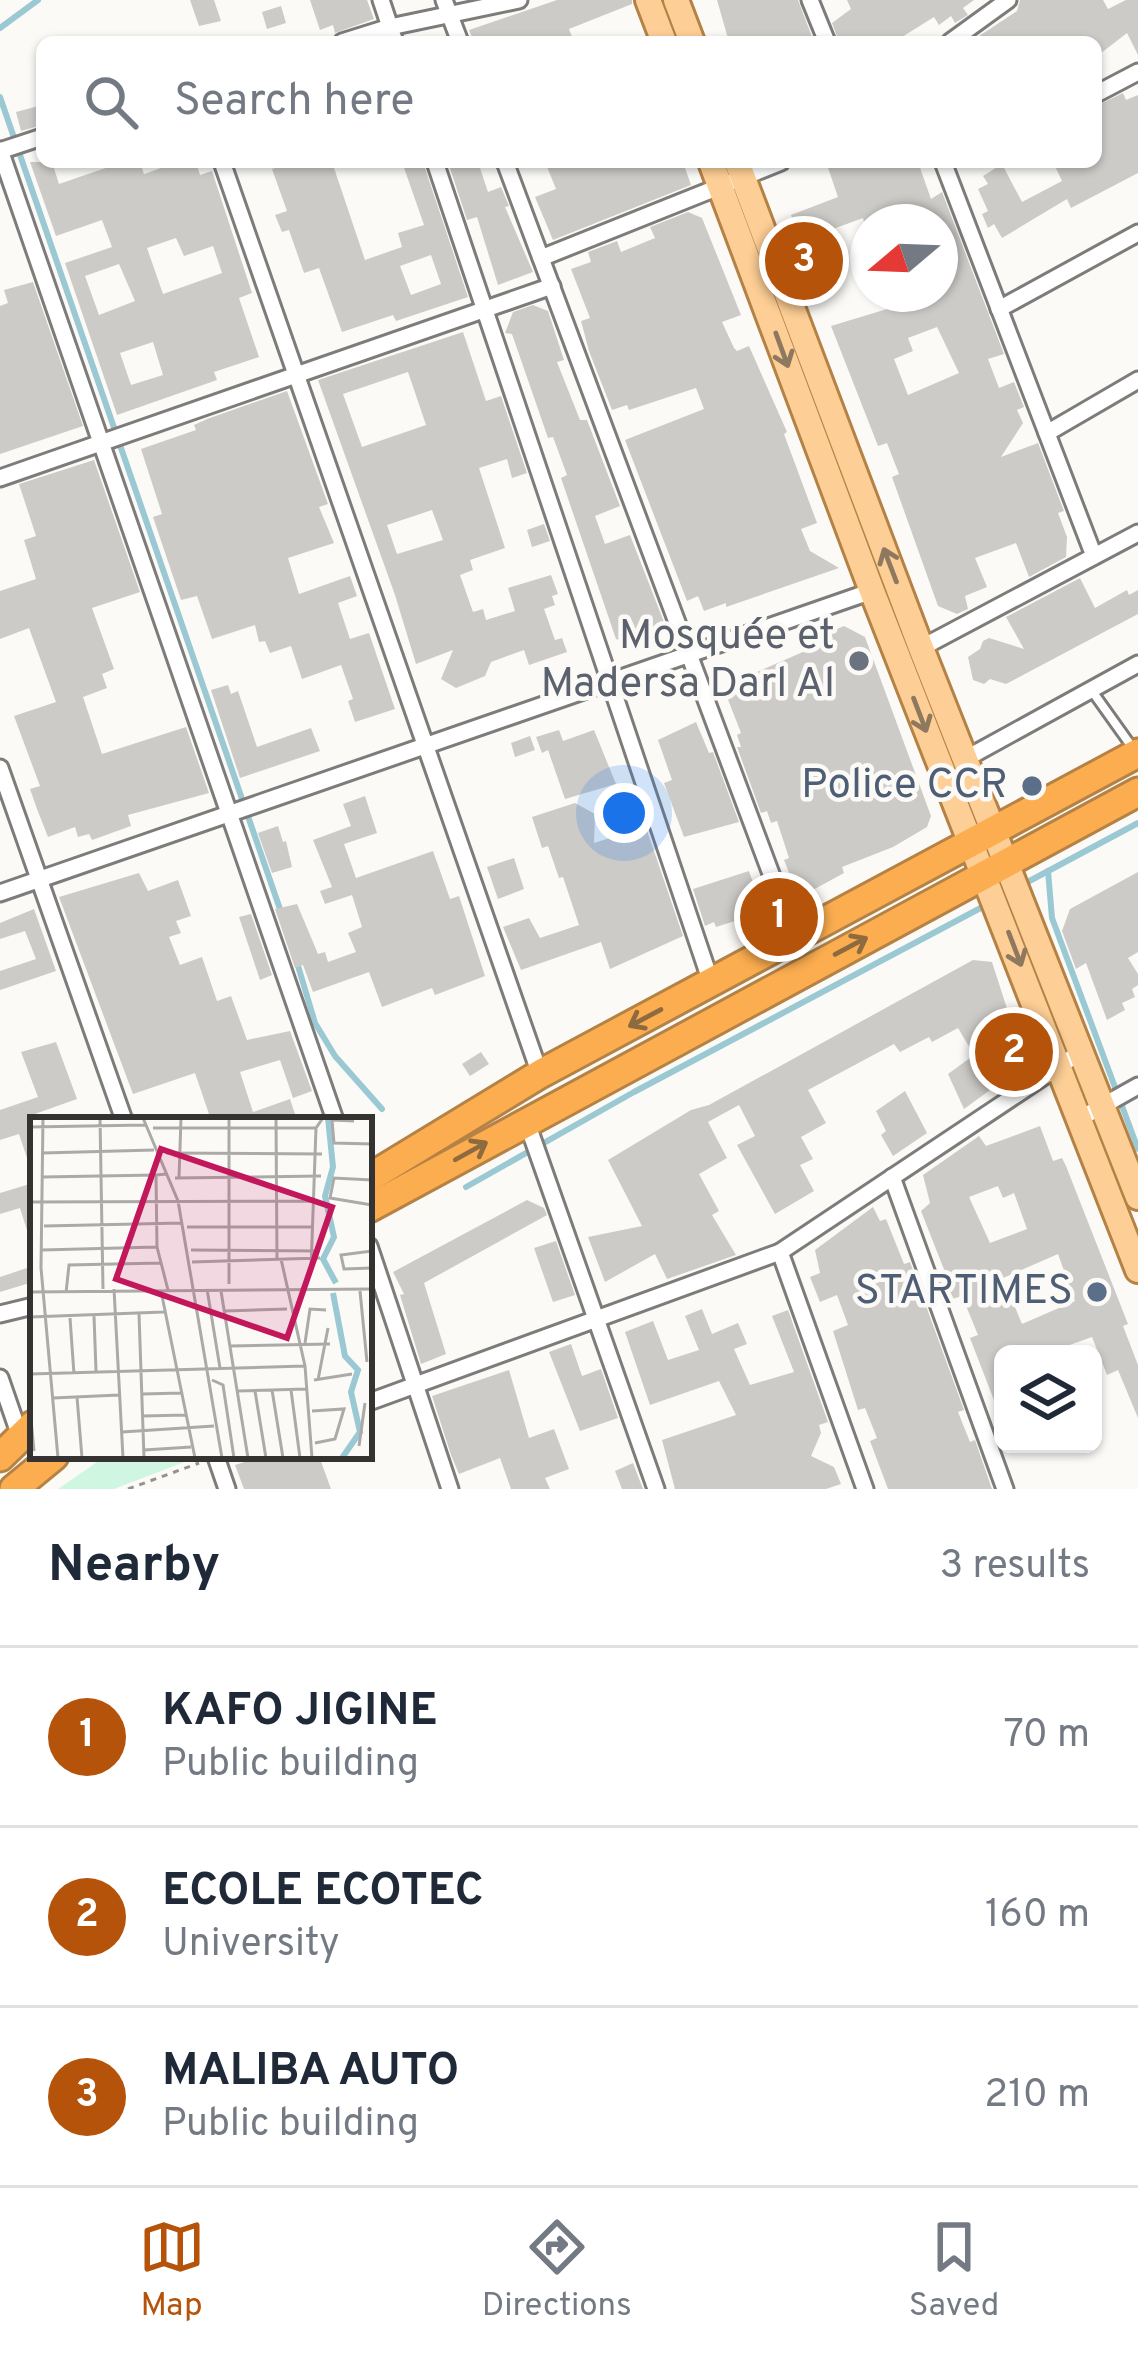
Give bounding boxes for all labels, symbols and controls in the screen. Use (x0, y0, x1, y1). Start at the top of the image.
search box (36, 36, 1102, 168)
icon: search (78, 69, 144, 135)
text: Search here (174, 74, 414, 131)
north arrow (850, 204, 958, 312)
pin: 3 (765, 216, 843, 306)
one-way arrow (773, 331, 794, 368)
one-way arrow (878, 547, 899, 584)
place label: Mosquée et Madersa Darl Al (541, 611, 835, 712)
marker: Mosquée et Madersa Darl Al (846, 648, 872, 674)
one-way arrow (911, 695, 933, 732)
place label: Police CCR (801, 760, 1008, 813)
marker: Police CCR (1019, 773, 1045, 799)
your location (594, 783, 654, 843)
pin: 1 (740, 872, 818, 962)
one-way arrow (1005, 929, 1027, 966)
one-way arrow (833, 934, 868, 957)
one-way arrow (629, 1007, 664, 1030)
pin: 2 (975, 1007, 1053, 1097)
inset map (30, 1117, 372, 1459)
one-way arrow (453, 1139, 488, 1162)
place label: STARTIMES (855, 1266, 1073, 1319)
marker: STARTIMES (1084, 1279, 1110, 1305)
map controls (994, 1345, 1102, 1453)
button: layers (994, 1345, 1102, 1453)
text: Nearby (48, 1535, 220, 1600)
text: 3 results (940, 1543, 1090, 1592)
text: KAFO JIGINE (162, 1684, 438, 1741)
text: 1 (79, 1712, 95, 1761)
text: 70 m (1004, 1712, 1090, 1761)
text: Public building (162, 1741, 419, 1790)
text: ECOLE ECOTEC (162, 1864, 484, 1921)
text: 2 (75, 1892, 99, 1941)
text: 160 m (985, 1892, 1090, 1941)
text: University (162, 1921, 340, 1970)
text: MALIBA AUTO (162, 2044, 459, 2101)
text: 3 (75, 2072, 99, 2121)
text: 210 m (984, 2072, 1090, 2121)
text: Public building (162, 2101, 419, 2150)
tab: Map (139, 2214, 205, 2328)
tab: Directions (482, 2214, 632, 2328)
tab: Saved (909, 2214, 999, 2328)

